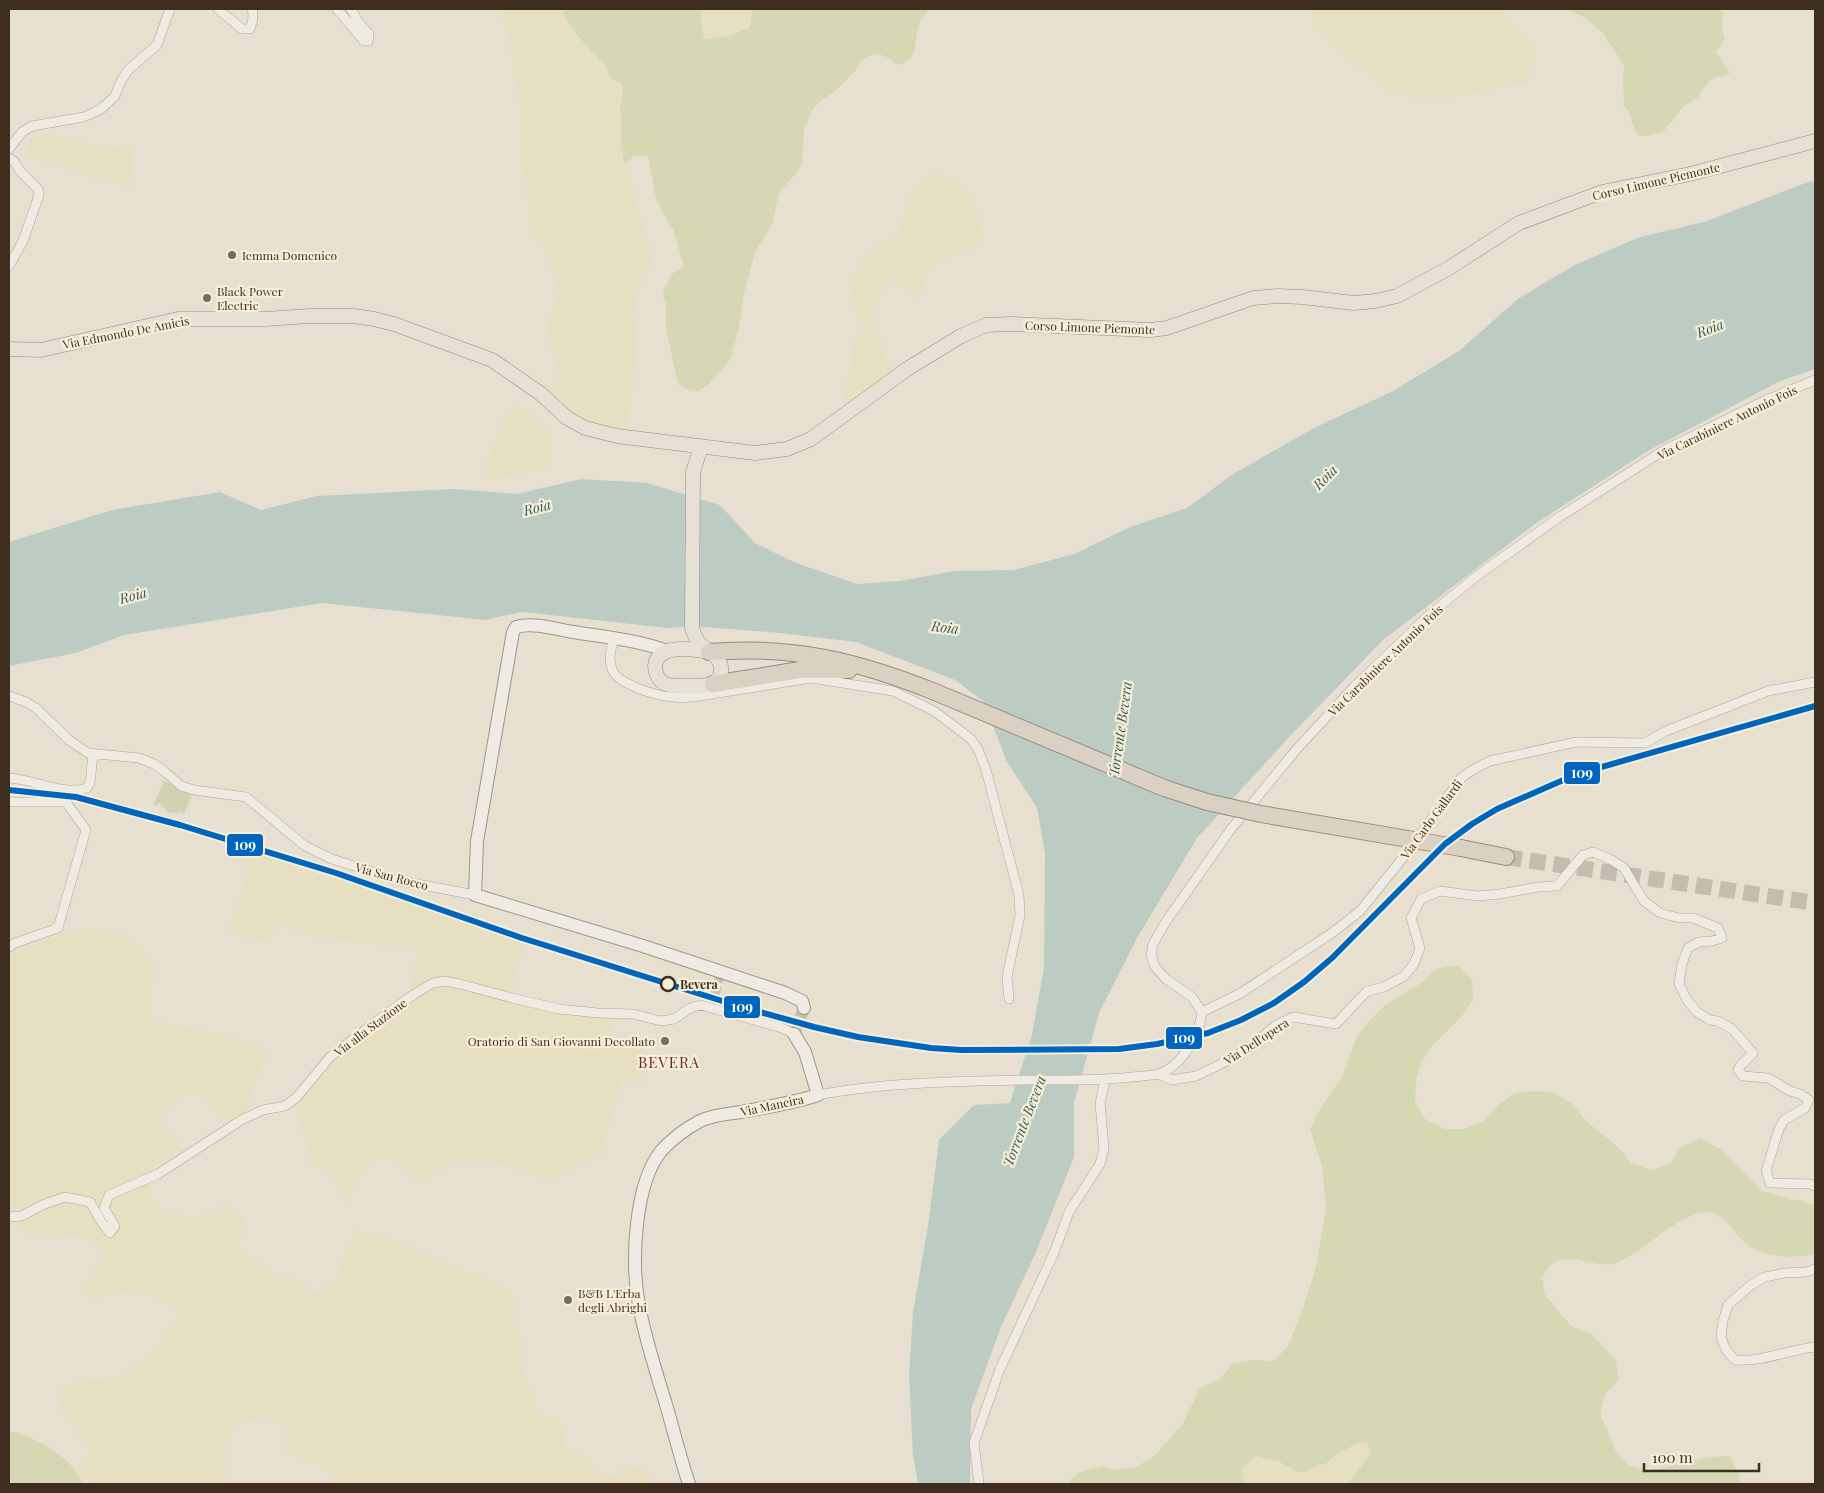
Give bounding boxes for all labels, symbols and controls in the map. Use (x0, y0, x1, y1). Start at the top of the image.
street label: Corso Limone Piemonte (1591, 159, 1721, 203)
place label: Iemma Domenico (242, 247, 338, 263)
marker: Iemma Domenico (226, 249, 238, 261)
place label: Black Power Electric (217, 283, 284, 313)
marker: Black Power Electric (201, 292, 213, 304)
street label: Via Edmondo De Amicis (60, 312, 191, 352)
water label: Roia (1693, 314, 1726, 342)
street label: Corso Limone Piemonte (1025, 317, 1155, 337)
street label: Via Carabiniere Antonio Fois (1654, 381, 1800, 463)
water label: Roia (1308, 460, 1341, 494)
water label: Roia (520, 494, 553, 520)
water label: Roia (116, 582, 149, 608)
street label: Via Carabiniere Antonio Fois (1323, 601, 1446, 720)
water label: Roia (929, 616, 960, 638)
water label: Torrente Bevera (1104, 680, 1136, 778)
line badge: 109 (1563, 761, 1601, 785)
text: 109 (1571, 763, 1593, 782)
street label: Via Carlo Gallardi (1396, 776, 1466, 863)
line badge: 109 (226, 833, 264, 857)
text: 109 (234, 835, 256, 854)
street label: Via San Rocco (353, 858, 431, 894)
marker: Bevera (660, 976, 676, 992)
place label: Bevera (680, 976, 718, 992)
street label: Via alla Stazione (330, 994, 410, 1060)
line badge: 109 (723, 995, 761, 1019)
text: 109 (731, 997, 753, 1016)
street label: Via Dell'opera (1220, 1014, 1291, 1068)
line badge: 109 (1165, 1026, 1203, 1050)
text: 109 (1173, 1028, 1195, 1047)
place label: Oratorio di San Giovanni Decollato (468, 1033, 655, 1049)
marker: Oratorio di San Giovanni Decollato (659, 1035, 671, 1047)
district label: BEVERA (638, 1052, 700, 1072)
water label: Torrente Bevera (998, 1073, 1050, 1169)
street label: Via Maneira (738, 1091, 805, 1120)
place label: B&B L'Erba degli Abrighi (578, 1285, 647, 1315)
marker: B&B L'Erba degli Abrighi (562, 1294, 574, 1306)
scale bar (1644, 1440, 1759, 1472)
text: 100 m (1652, 1447, 1693, 1467)

